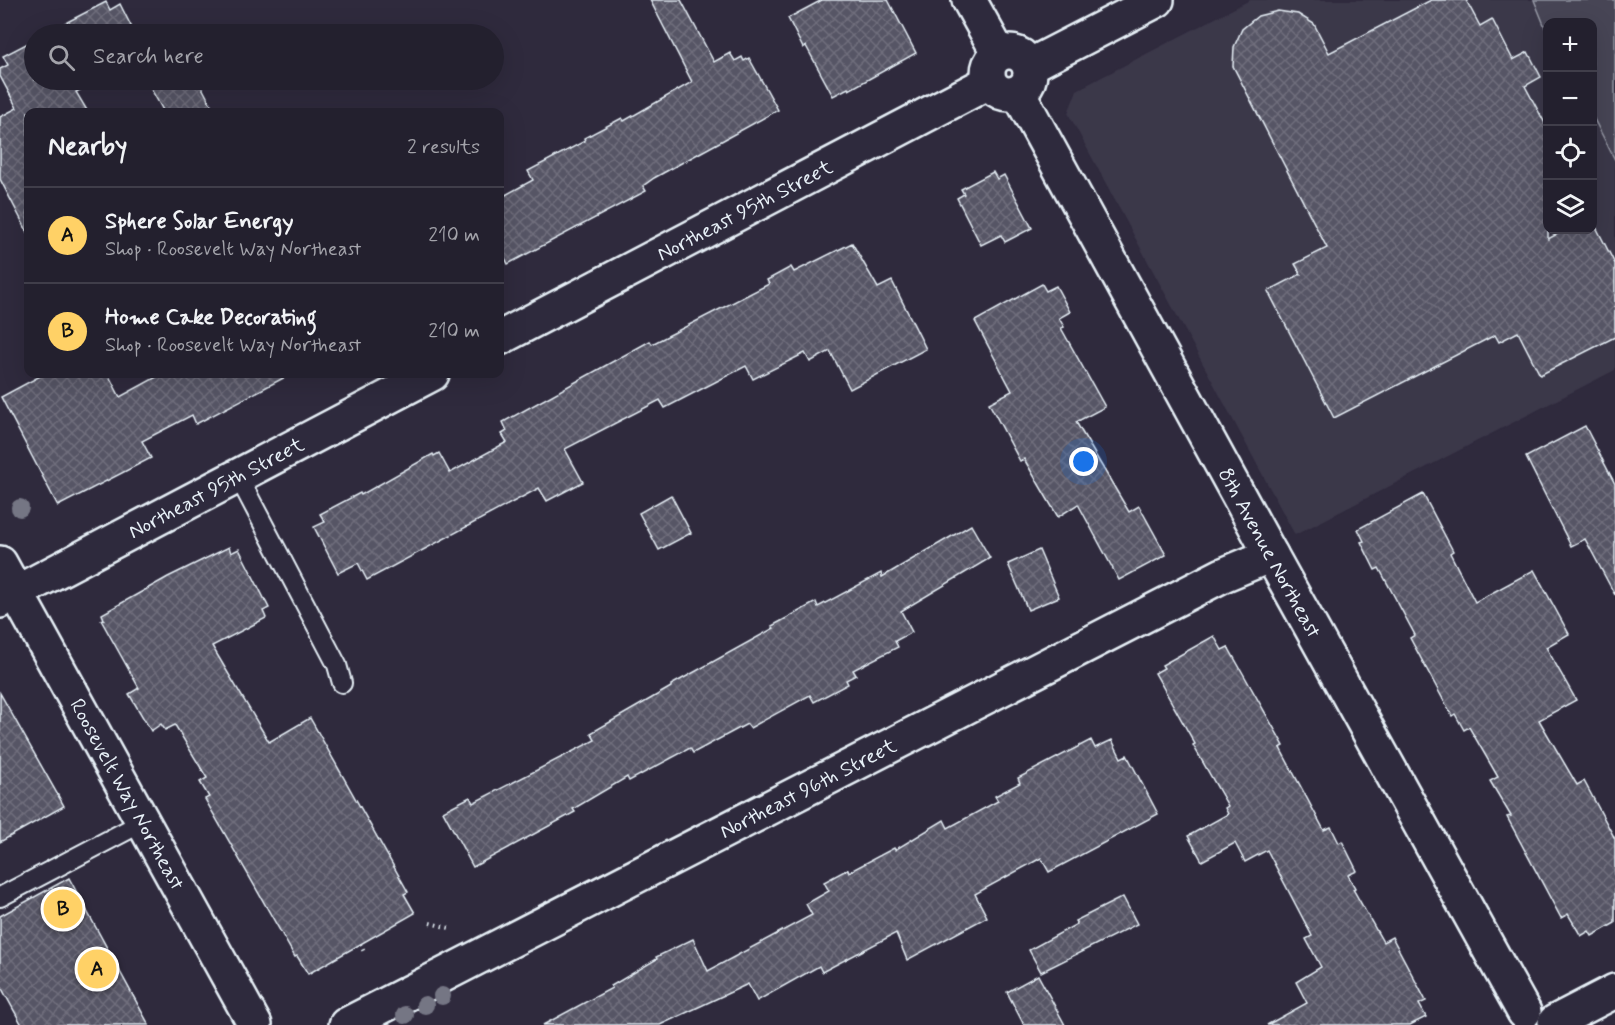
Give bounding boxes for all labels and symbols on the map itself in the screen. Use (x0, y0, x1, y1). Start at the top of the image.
street label: Northeast 95th Street (652, 153, 838, 268)
street label: Northeast 95th Street (124, 430, 310, 546)
your location (1069, 447, 1098, 476)
street label: 8th Avenue Northeast (1211, 463, 1327, 644)
street label: Roosevelt Way Northeast (63, 694, 191, 896)
street label: Northeast 96th Street (715, 732, 902, 846)
pin: B (44, 886, 82, 932)
pin: A (78, 946, 116, 992)

